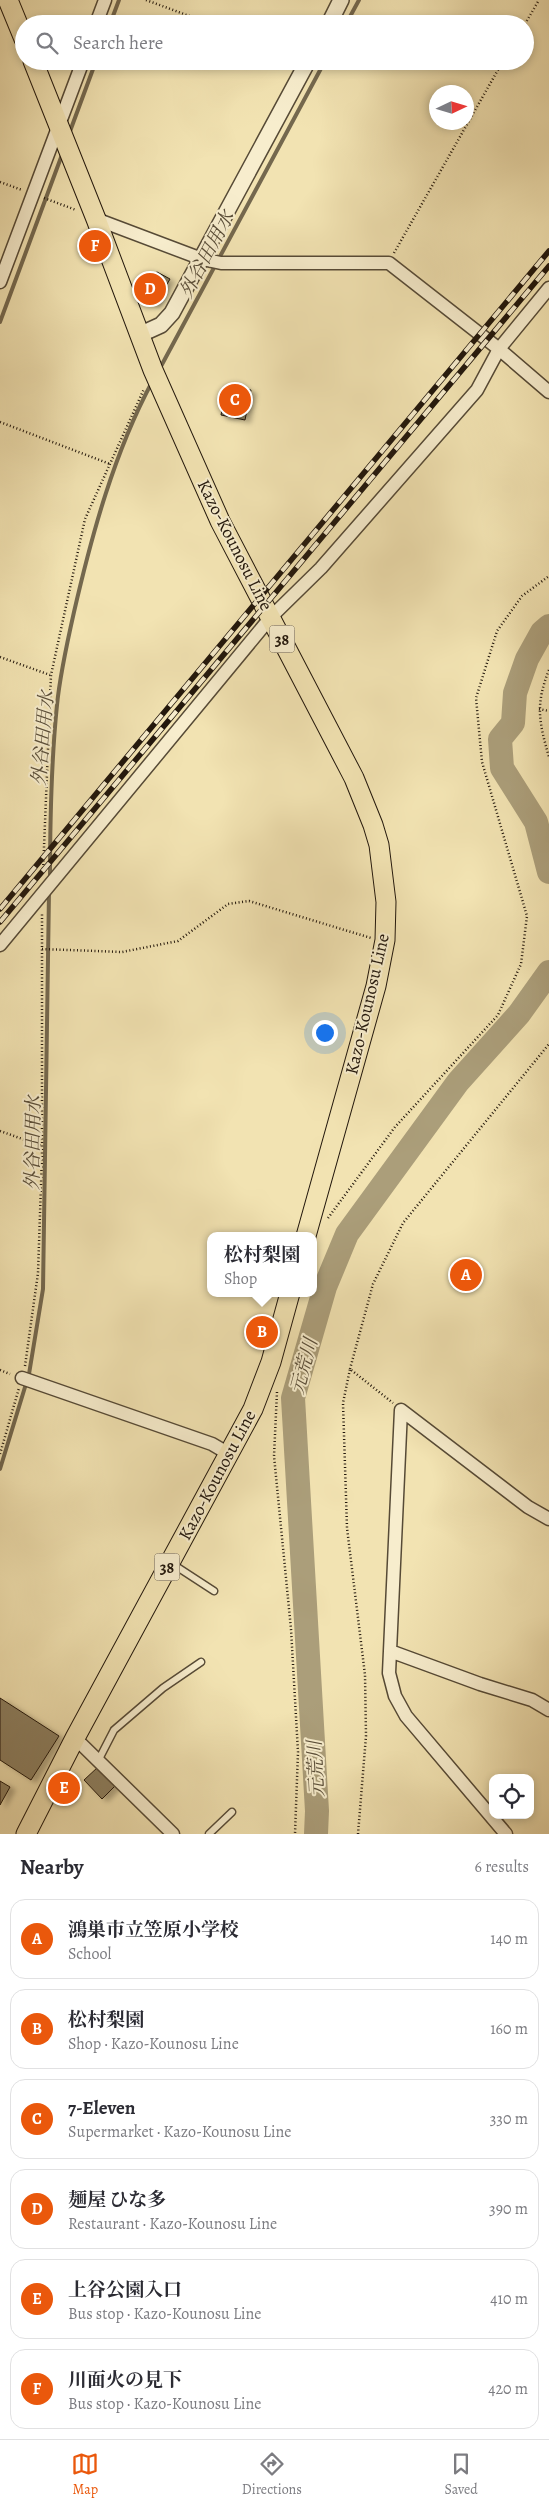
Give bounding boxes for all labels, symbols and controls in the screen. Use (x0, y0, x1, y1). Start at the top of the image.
search box (15, 15, 534, 70)
icon: search (33, 29, 61, 57)
text: Search here (73, 30, 163, 56)
north arrow (429, 85, 474, 130)
water label: 外谷田用水 (173, 205, 242, 303)
pin: F (79, 227, 111, 265)
pin: D (134, 270, 166, 308)
pin: C (219, 381, 251, 419)
street label: Kazo-Kounosu Line (192, 475, 278, 615)
road number: 38 (270, 626, 294, 652)
water label: 外谷田用水 (26, 688, 60, 787)
street label: Kazo-Kounosu Line (339, 931, 395, 1077)
your location (312, 1020, 338, 1046)
water label: 外谷田用水 (19, 1093, 47, 1191)
popup (207, 1232, 317, 1297)
text: 松村梨園 (224, 1242, 300, 1268)
pin: A (450, 1256, 482, 1294)
text: Shop (224, 1268, 257, 1290)
pin: B (246, 1313, 278, 1351)
water label: 元荒川 (284, 1333, 324, 1397)
street label: Kazo-Kounosu Line (173, 1406, 261, 1544)
road number: 38 (154, 1554, 180, 1580)
water label: 元荒川 (301, 1738, 330, 1798)
pin: E (48, 1769, 80, 1807)
map controls (489, 1774, 534, 1819)
button: locate (489, 1774, 534, 1819)
text: Nearby (20, 1853, 83, 1881)
text: 6 results (475, 1856, 529, 1878)
text: 鴻巣市立笠原小学校 (68, 1917, 239, 1943)
text: A (32, 1928, 42, 1950)
text: 140 m (490, 1928, 528, 1950)
text: School (68, 1943, 111, 1965)
text: 松村梨園 (68, 2007, 144, 2033)
text: B (32, 2018, 42, 2040)
text: 160 m (490, 2018, 528, 2040)
text: Shop · Kazo-Kounosu Line (68, 2033, 239, 2055)
text: 7-Eleven (68, 2095, 136, 2121)
text: C (32, 2108, 42, 2130)
text: 330 m (490, 2108, 528, 2130)
text: Supermarket · Kazo-Kounosu Line (68, 2121, 291, 2143)
text: 麺屋 ひな多 (68, 2187, 166, 2213)
text: D (31, 2198, 43, 2220)
text: 390 m (489, 2198, 528, 2220)
text: Restaurant · Kazo-Kounosu Line (68, 2213, 277, 2235)
text: 上谷公園入口 (68, 2277, 182, 2303)
text: E (32, 2288, 42, 2310)
text: 410 m (490, 2288, 528, 2310)
text: Bus stop · Kazo-Kounosu Line (68, 2303, 261, 2325)
text: 川面火の見下 (68, 2367, 182, 2393)
text: F (33, 2378, 41, 2400)
text: 420 m (488, 2378, 528, 2400)
text: Bus stop · Kazo-Kounosu Line (68, 2393, 261, 2415)
tab: Map (71, 2450, 99, 2499)
tab: Directions (242, 2450, 302, 2499)
tab: Saved (445, 2450, 478, 2499)

